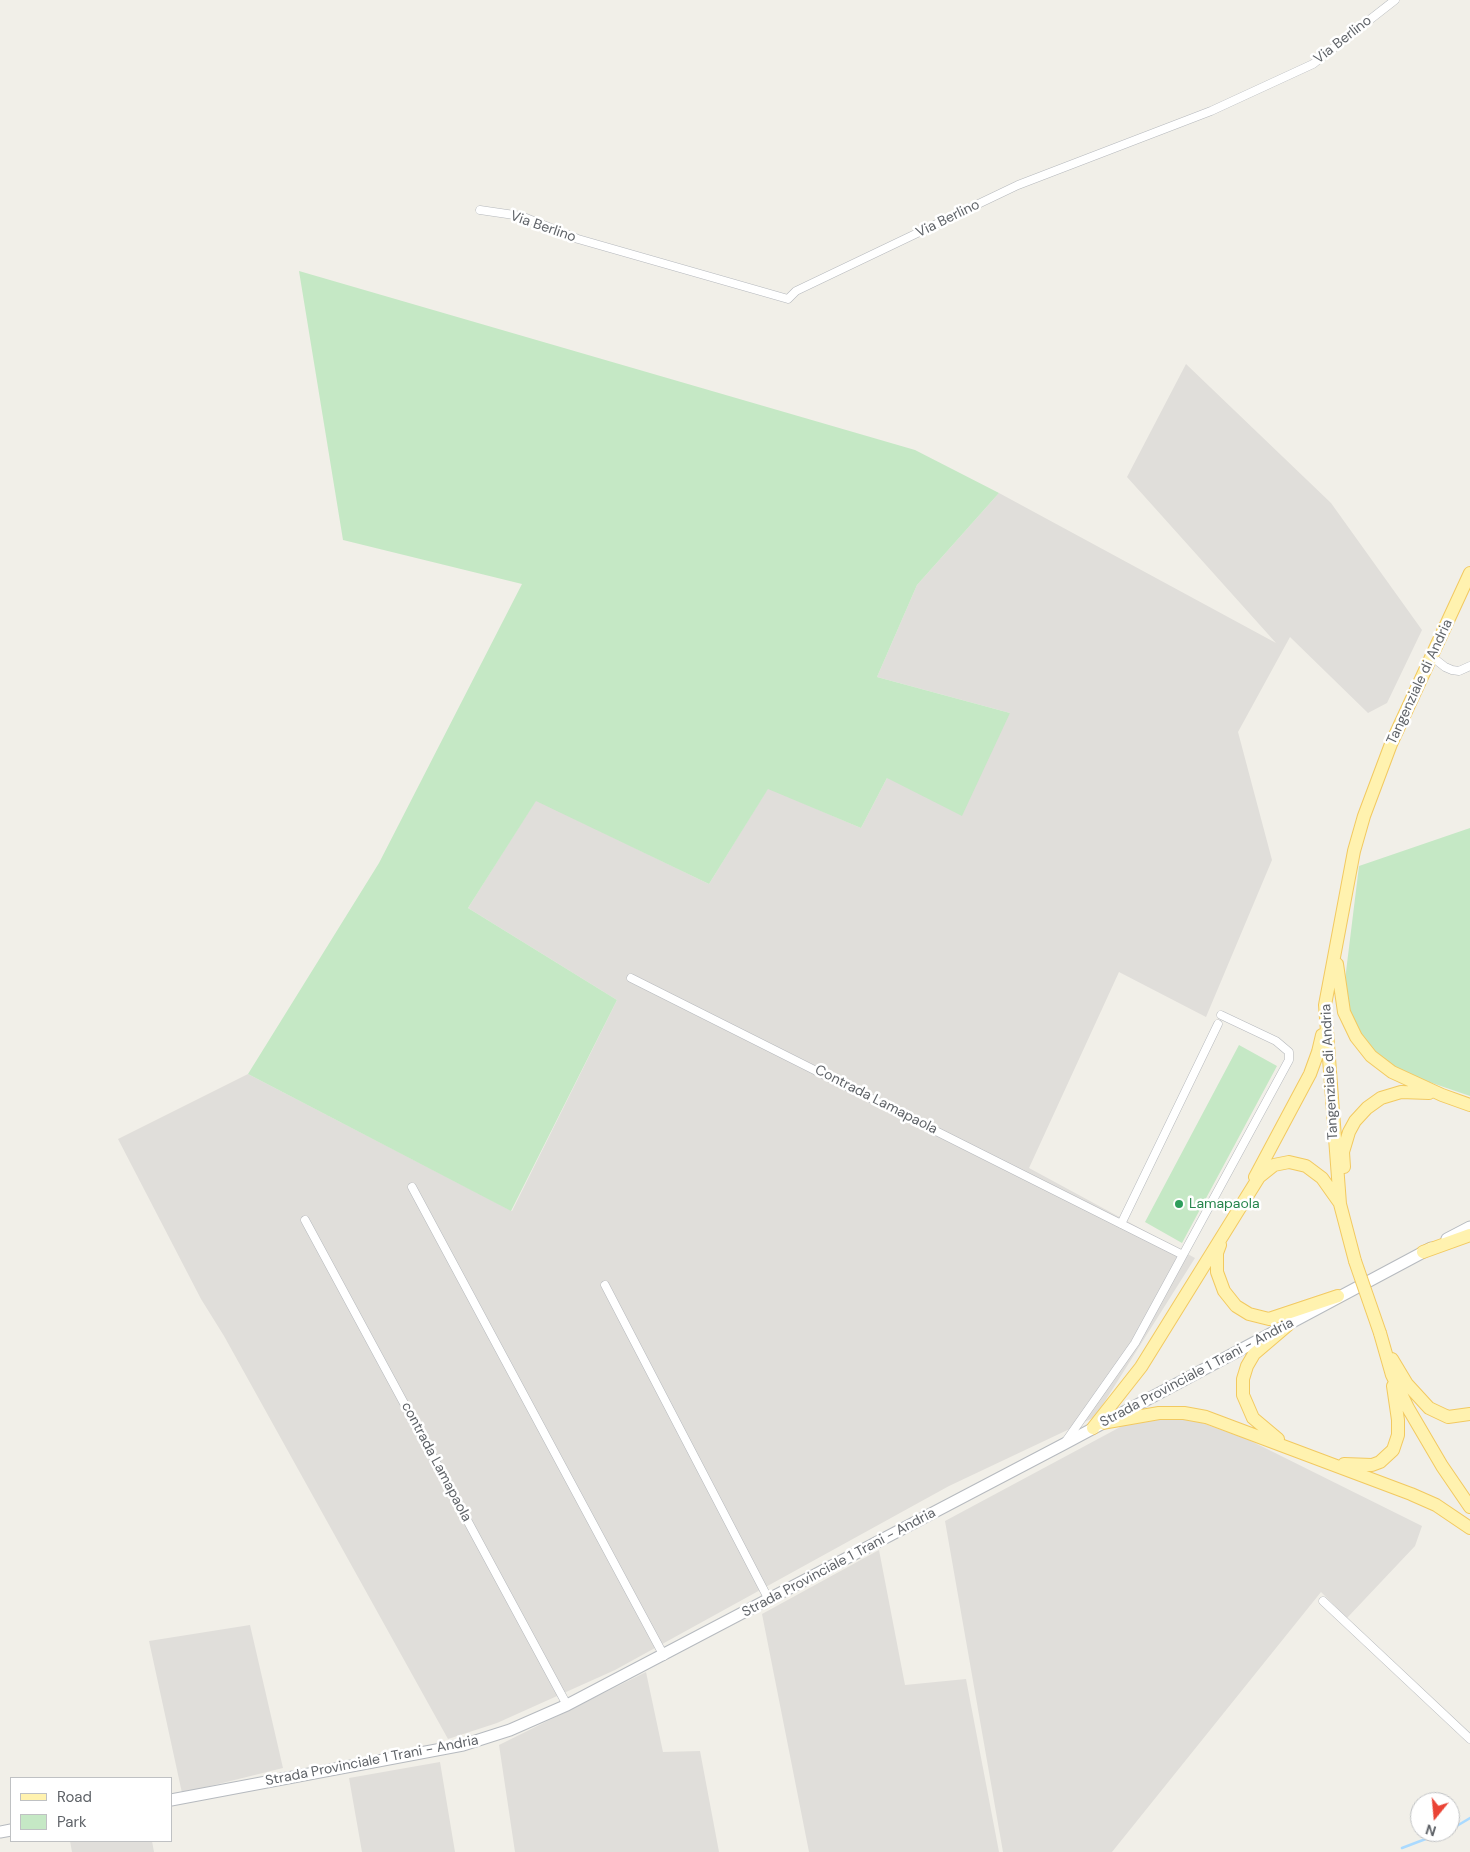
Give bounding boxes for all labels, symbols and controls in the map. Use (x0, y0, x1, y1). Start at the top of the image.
street label: Via Berlino (1311, 12, 1375, 68)
street label: Via Berlino (914, 196, 982, 242)
street label: Via Berlino (508, 208, 578, 246)
street label: Tangenziale di Andria (1384, 617, 1456, 747)
street label: Tangenziale di Andria (1318, 1004, 1342, 1140)
street label: Contrada Lamapaola (812, 1062, 940, 1138)
place label: Lamapaola (1189, 1196, 1260, 1212)
marker: Lamapaola (1173, 1198, 1185, 1210)
street label: Strada Provinciale 1 Trani - Andria (1097, 1315, 1297, 1431)
street label: contrada Lamapaola (397, 1399, 475, 1525)
street label: Strada Provinciale 1 Trani - Andria (739, 1505, 939, 1621)
street label: Strada Provinciale 1 Trani - Andria (264, 1732, 480, 1790)
legend (10, 1777, 172, 1842)
text: Road (57, 1787, 92, 1807)
north arrow (1410, 1792, 1460, 1842)
text: Park (57, 1812, 87, 1832)
text: N (1423, 1820, 1438, 1840)

